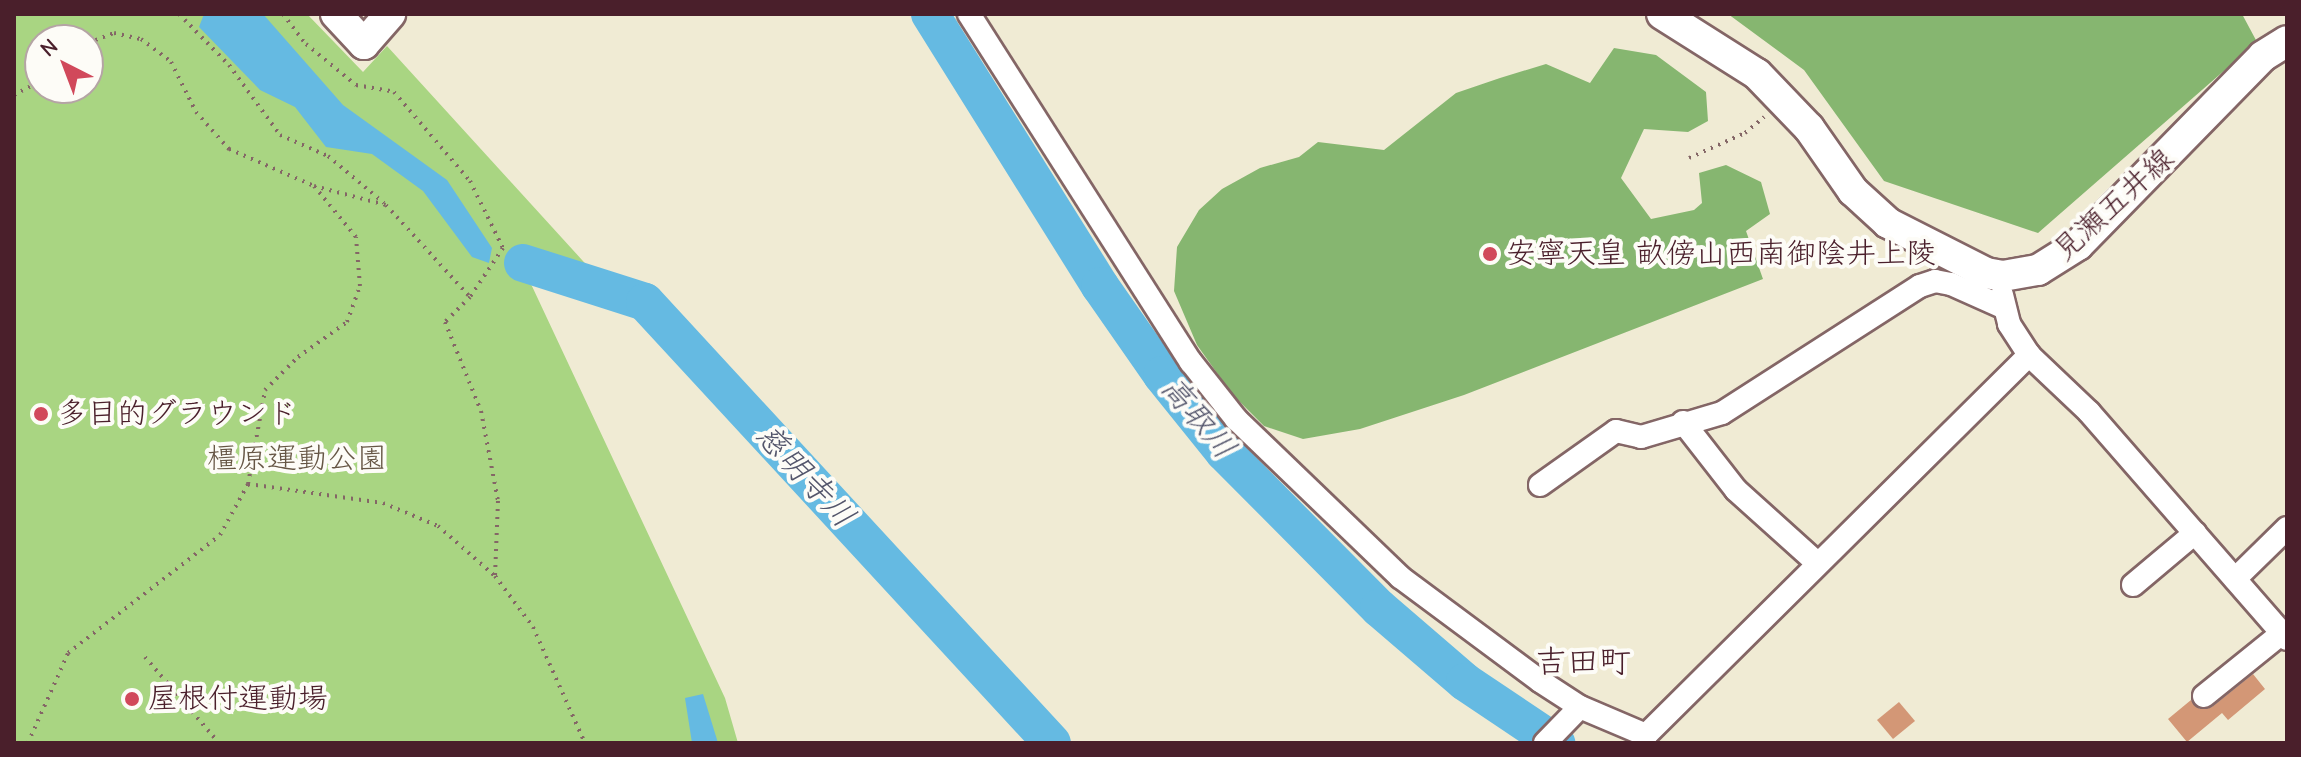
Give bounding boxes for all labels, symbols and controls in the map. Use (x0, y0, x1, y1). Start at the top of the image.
north arrow (24, 24, 104, 104)
text: N (35, 33, 63, 62)
street label: 見瀬五井線 (2046, 141, 2182, 269)
place label: 安寧天皇 畝傍山西南御陰井上陵 (1506, 236, 1936, 272)
marker: 安寧天皇 畝傍山西南御陰井上陵 (1481, 245, 1499, 263)
water label: 高取川 (1152, 369, 1244, 467)
place label: 多目的グラウンド (57, 396, 297, 432)
marker: 多目的グラウンド (32, 405, 50, 423)
water label: 慈明寺川 (747, 416, 863, 536)
park label: 橿原運動公園 (207, 441, 387, 477)
district label: 吉田町 (1535, 643, 1631, 681)
place label: 屋根付運動場 (148, 681, 328, 717)
marker: 屋根付運動場 (123, 690, 141, 708)

